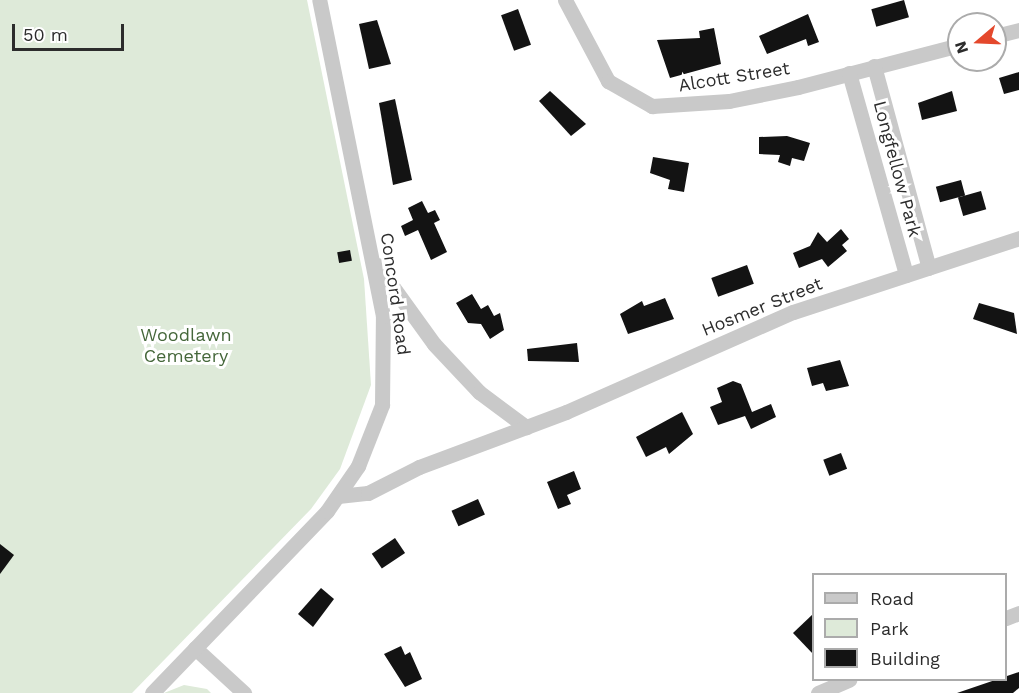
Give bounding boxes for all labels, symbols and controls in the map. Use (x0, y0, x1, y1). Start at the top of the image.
scale bar (15, 12, 128, 50)
north arrow (947, 12, 1007, 72)
text: 50 m (23, 24, 68, 45)
text: N (950, 39, 972, 56)
street label: Alcott Street (677, 58, 791, 96)
street label: Longfellow Park (868, 98, 926, 240)
street label: Concord Road (376, 231, 414, 357)
street label: Hosmer Street (698, 273, 826, 341)
park label: Woodlawn Cemetery (140, 325, 232, 368)
legend (812, 573, 1007, 681)
text: Road (870, 588, 914, 609)
text: Park (870, 618, 909, 639)
text: Building (870, 648, 940, 669)

